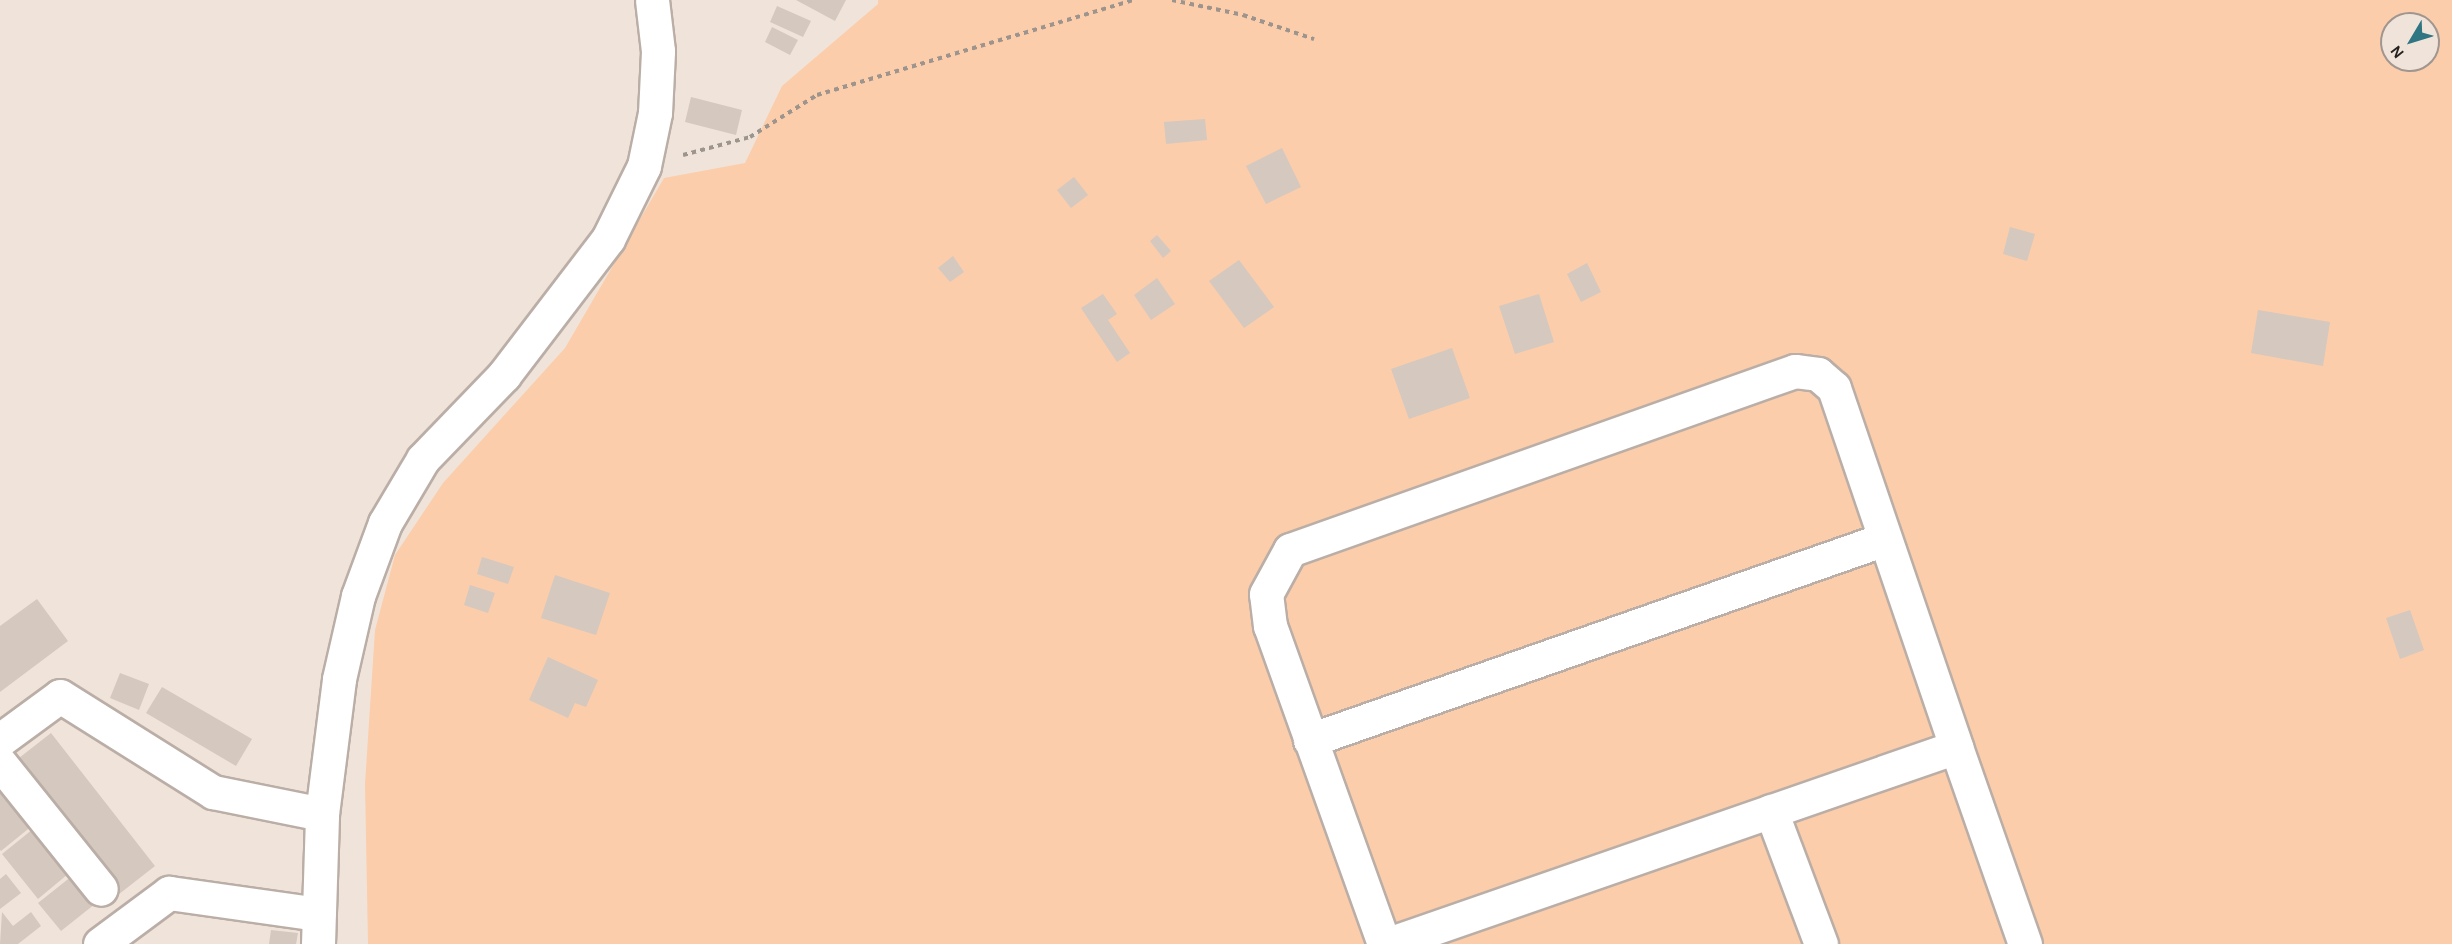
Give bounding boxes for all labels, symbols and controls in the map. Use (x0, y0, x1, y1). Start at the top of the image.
north arrow (2380, 12, 2440, 72)
text: N (2386, 42, 2408, 63)

